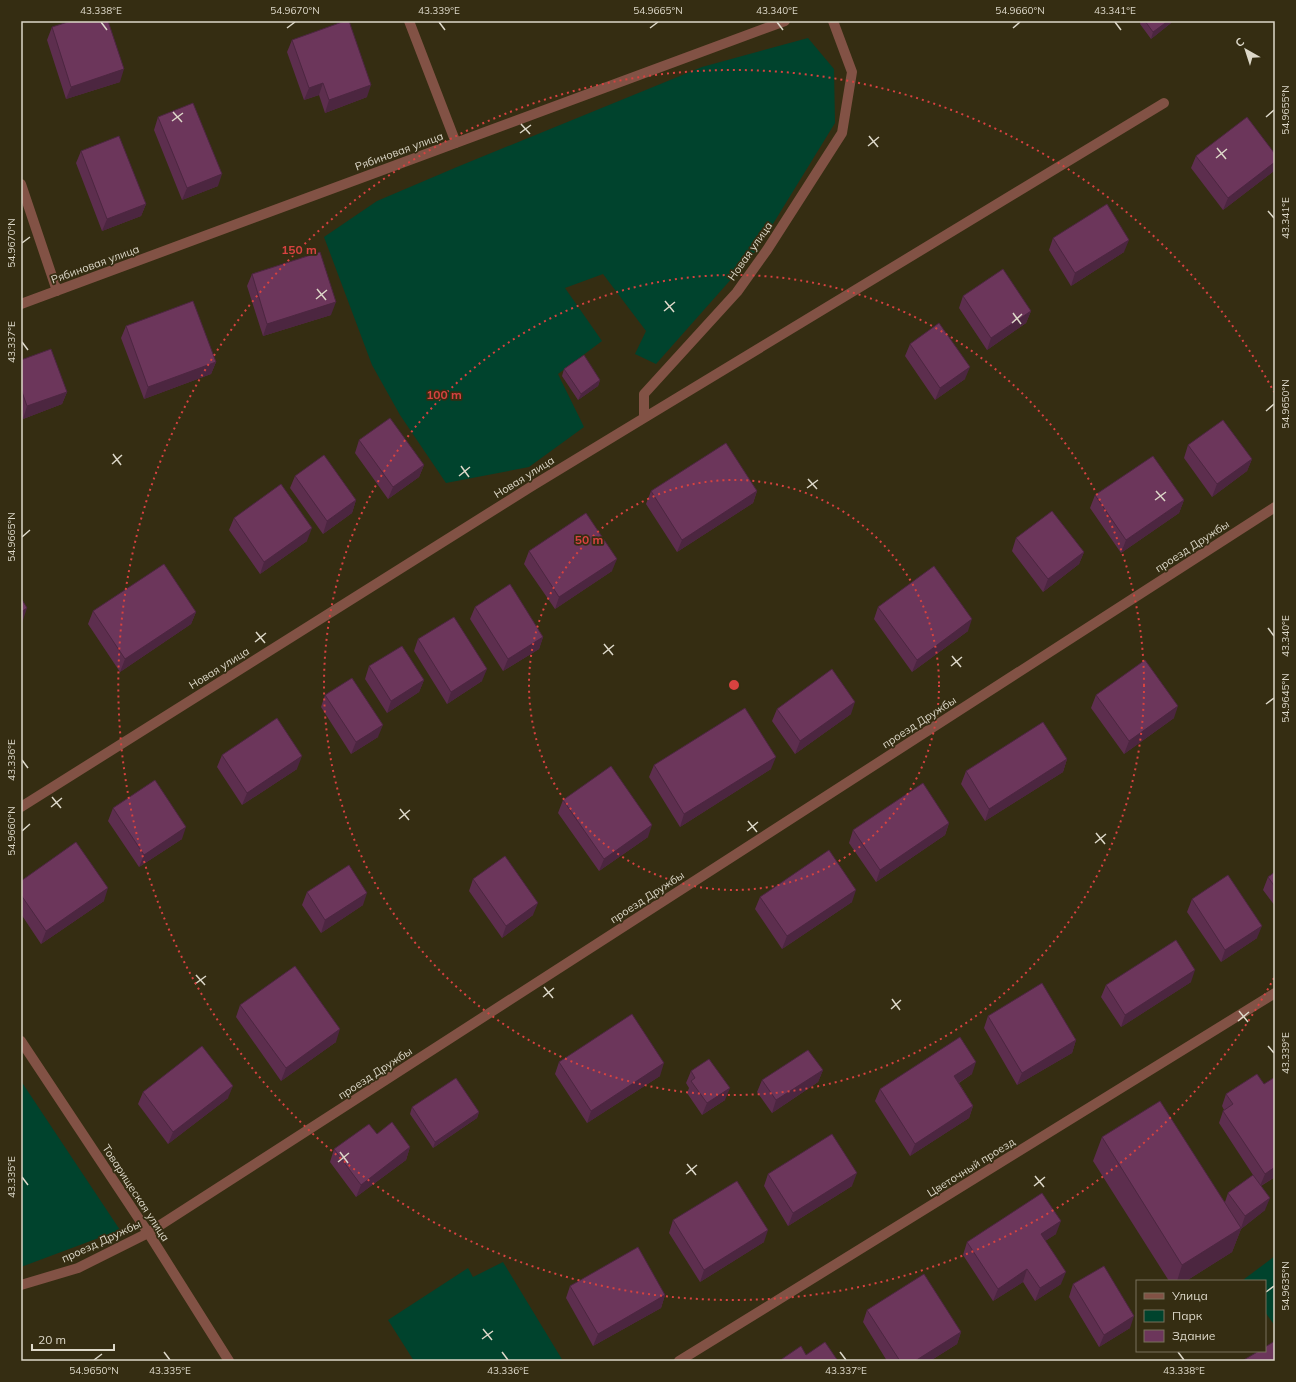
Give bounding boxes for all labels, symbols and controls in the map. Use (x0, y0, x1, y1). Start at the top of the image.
text: 43.338°E (80, 4, 122, 17)
text: 54.9670°N (270, 4, 320, 17)
text: 43.339°E (418, 4, 460, 17)
text: 54.9665°N (633, 4, 683, 17)
text: 43.340°E (756, 4, 798, 17)
text: 54.9660°N (995, 4, 1045, 17)
text: 43.341°E (1094, 4, 1136, 17)
north arrow (1226, 30, 1266, 70)
text: С (1232, 34, 1247, 50)
text: 54.9655°N (1279, 85, 1292, 135)
street label: Рябиновая улица (353, 129, 445, 173)
text: 43.341°E (1279, 197, 1292, 239)
text: 54.9670°N (5, 218, 18, 268)
street label: Новая улица (725, 219, 775, 283)
street label: Рябиновая улица (49, 242, 141, 286)
text: 150 m (281, 242, 317, 257)
text: 43.337°E (5, 321, 18, 363)
text: 54.9650°N (1279, 379, 1292, 429)
text: 100 m (426, 387, 462, 402)
street label: Новая улица (491, 453, 557, 501)
text: 54.9665°N (5, 512, 18, 562)
street label: проезд Дружбы (1152, 517, 1232, 575)
text: 50 m (575, 532, 603, 547)
text: 43.340°E (1279, 615, 1292, 657)
street label: Новая улица (186, 644, 252, 692)
text: 54.9645°N (1279, 673, 1292, 723)
centre of rings (727, 678, 741, 692)
street label: проезд Дружбы (879, 693, 959, 751)
text: 43.336°E (5, 739, 18, 781)
text: 54.9660°N (5, 806, 18, 856)
street label: проезд Дружбы (607, 868, 687, 926)
text: 43.339°E (1279, 1032, 1292, 1074)
street label: проезд Дружбы (335, 1044, 415, 1102)
street label: Цветочный проезд (924, 1134, 1018, 1200)
street label: Товарищеская улица (99, 1142, 173, 1244)
text: 43.335°E (5, 1156, 18, 1198)
street label: проезд Дружбы (59, 1217, 143, 1265)
text: 54.9635°N (1279, 1261, 1292, 1311)
legend (1136, 1280, 1266, 1352)
text: Улица (1171, 1288, 1208, 1303)
text: Парк (1172, 1308, 1203, 1323)
scale bar (32, 1326, 114, 1352)
text: Здание (1172, 1328, 1216, 1343)
text: 20 m (38, 1332, 66, 1347)
text: 54.9650°N (69, 1364, 119, 1377)
text: 43.335°E (149, 1364, 191, 1377)
text: 43.336°E (487, 1364, 529, 1377)
text: 43.337°E (825, 1364, 867, 1377)
text: 43.338°E (1163, 1364, 1205, 1377)

